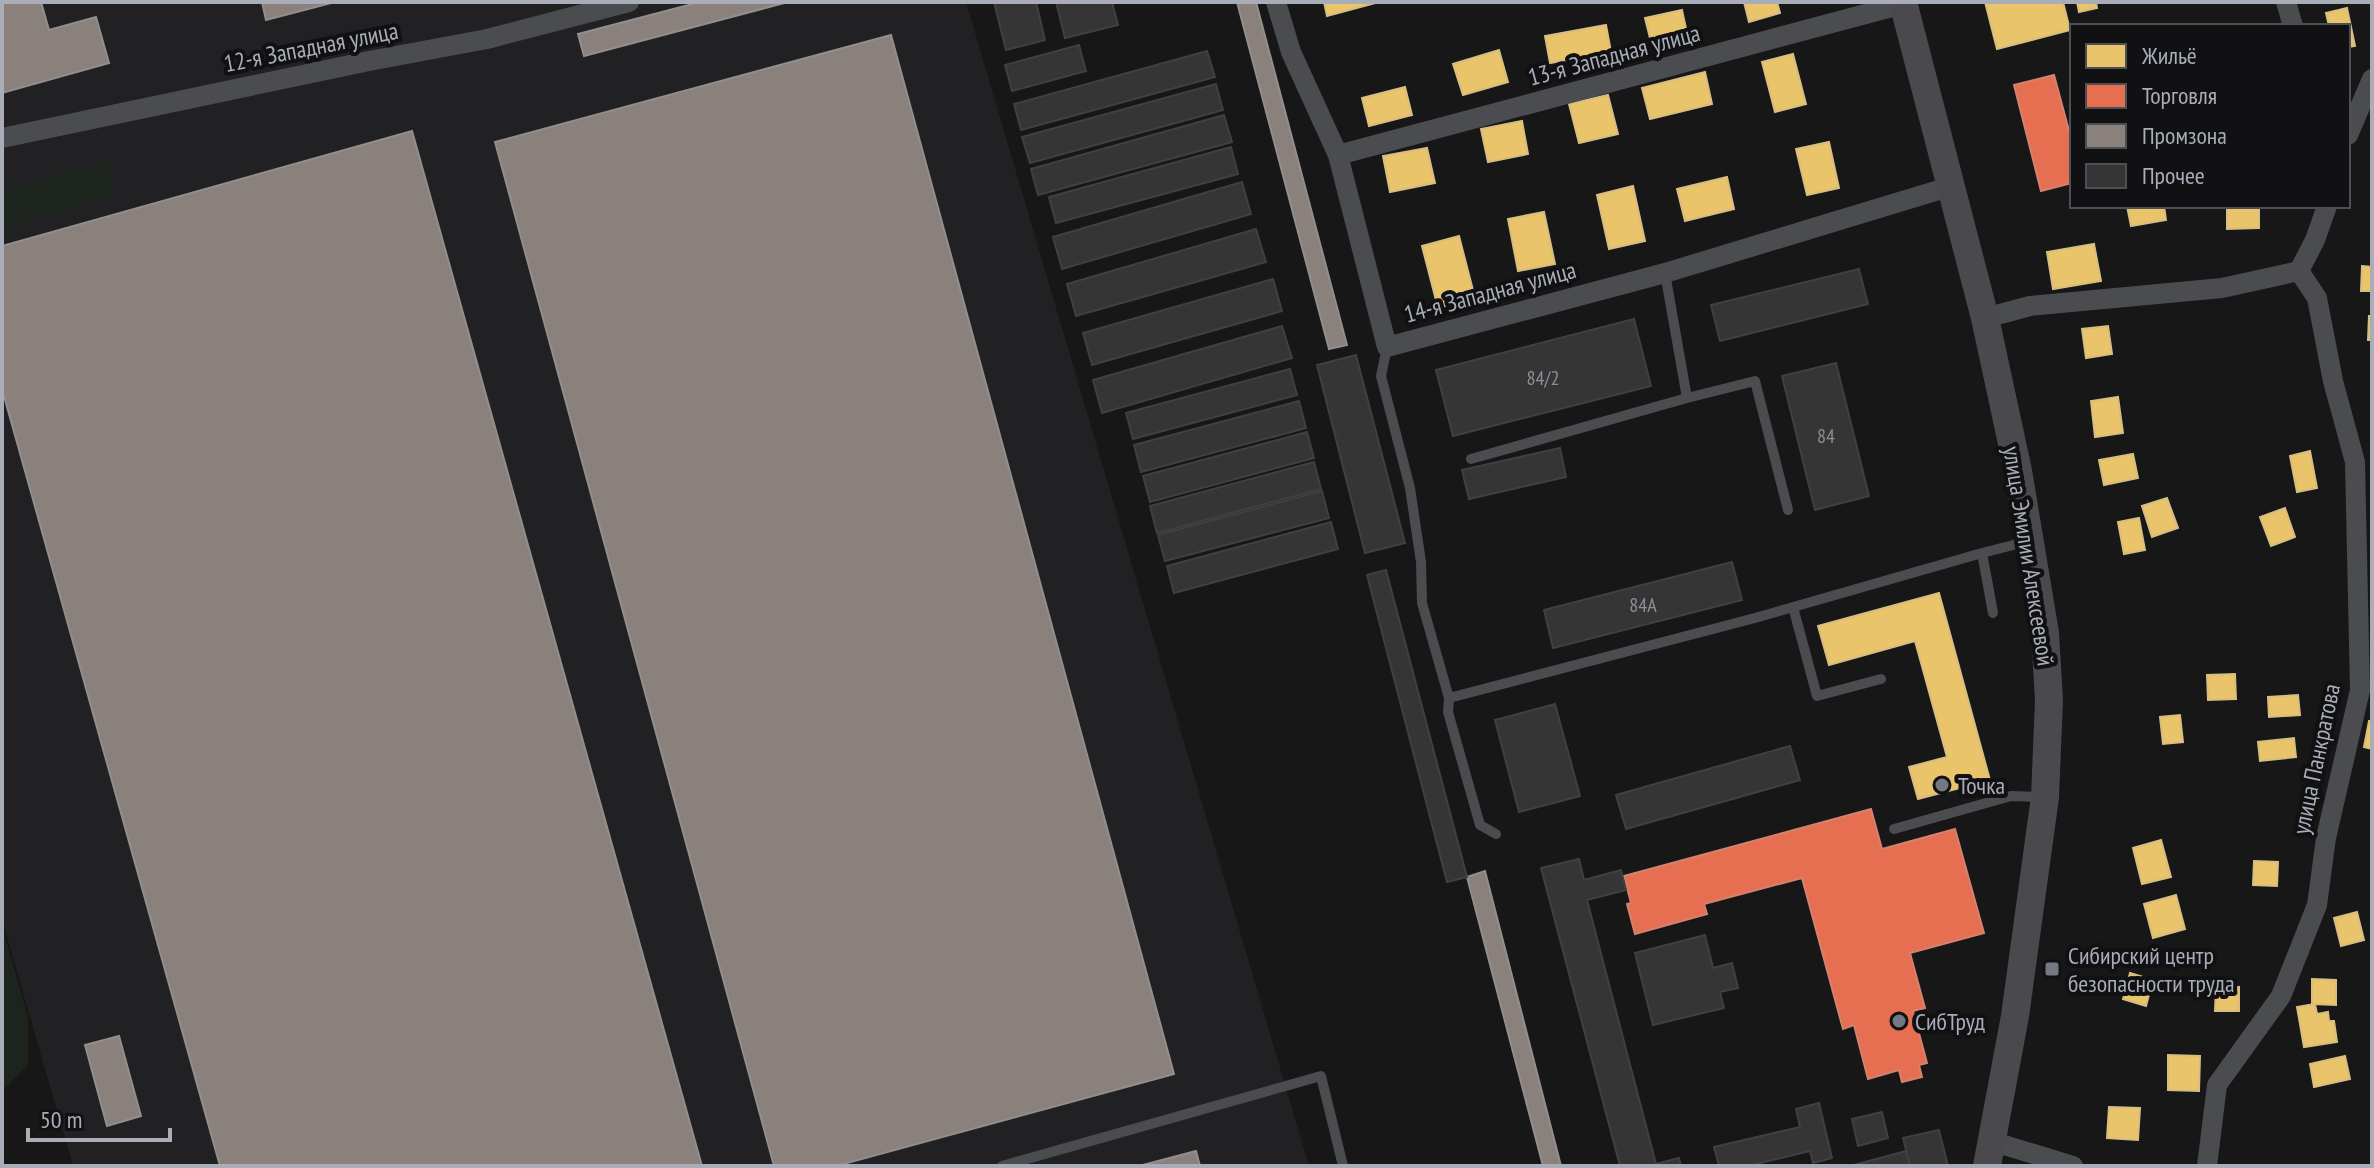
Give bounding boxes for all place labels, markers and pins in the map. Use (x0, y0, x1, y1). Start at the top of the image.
place label: Точка (1958, 770, 2005, 801)
marker: Точка (1933, 776, 1951, 794)
place label: Сибирский центр безопасности труда (2068, 940, 2235, 999)
marker: Сибирский центр безопасности труда (2043, 960, 2061, 978)
place label: СибТруд (1915, 1006, 1985, 1037)
marker: СибТруд (1890, 1012, 1908, 1030)

